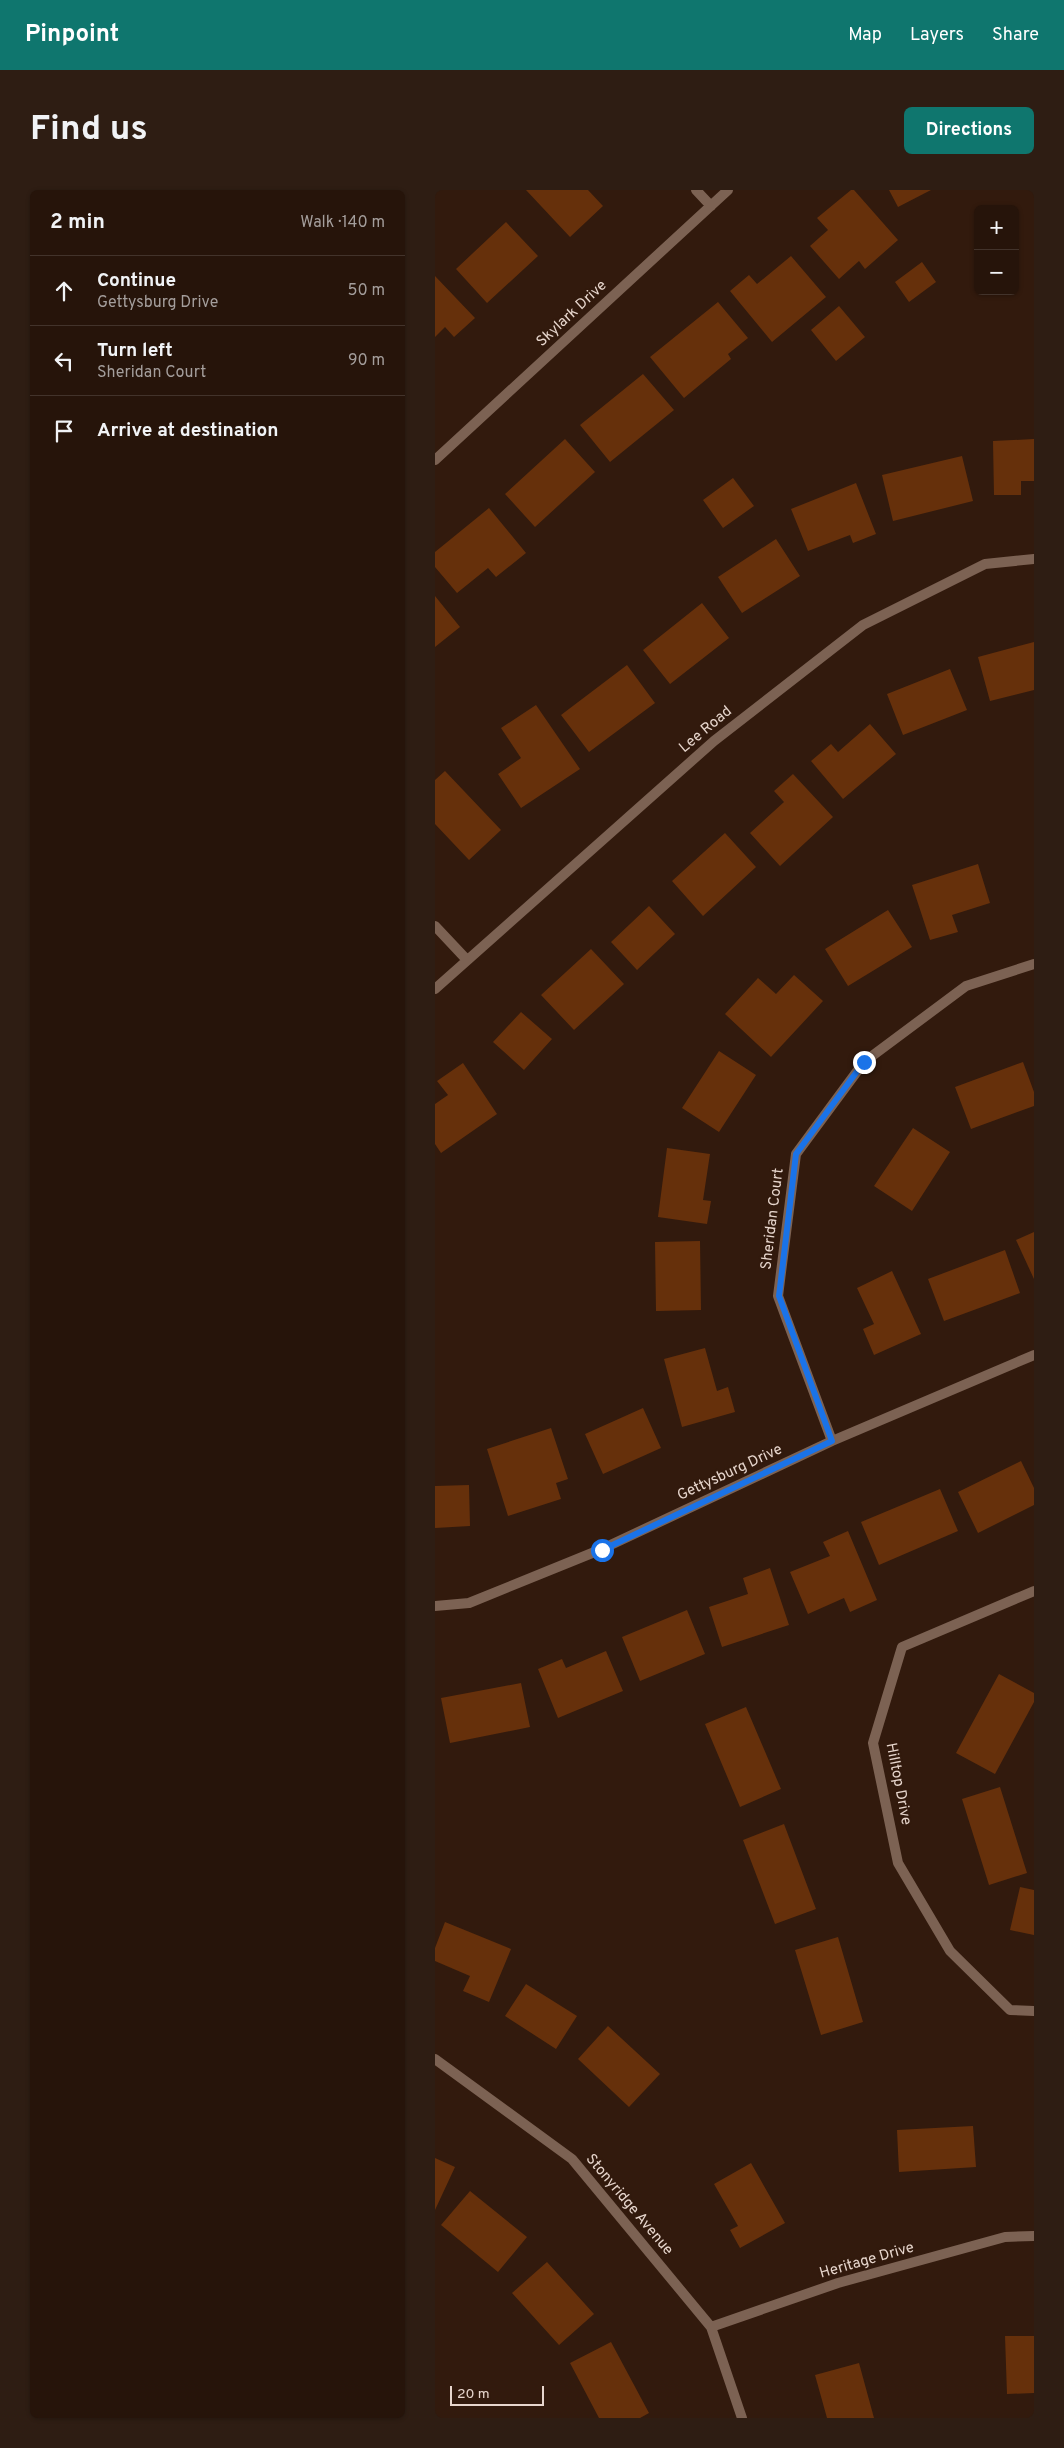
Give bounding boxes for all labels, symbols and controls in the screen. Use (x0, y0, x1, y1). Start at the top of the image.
text: Pinpoint (25, 20, 119, 50)
text: Map (848, 24, 882, 47)
text: Layers (910, 24, 964, 47)
text: Share (992, 24, 1039, 47)
button: Directions (904, 107, 1034, 154)
text: Find us (30, 108, 148, 152)
map controls (974, 205, 1019, 295)
button: + (974, 205, 1019, 250)
text: 2 min (50, 209, 105, 236)
text: Walk · 140 m (300, 213, 385, 233)
button: − (974, 250, 1019, 295)
text: Continue (97, 269, 176, 293)
icon: ahead (50, 277, 78, 305)
street label: Skylark Drive (533, 277, 611, 351)
text: 50 m (348, 281, 385, 301)
text: Gettysburg Drive (97, 293, 218, 313)
text: Turn left (97, 339, 173, 363)
icon: left (50, 347, 78, 375)
text: 90 m (348, 351, 385, 371)
text: Sheridan Court (97, 363, 206, 383)
icon: arrive (50, 417, 78, 445)
text: Arrive at destination (97, 419, 278, 443)
street label: Lee Road (676, 702, 736, 758)
route end (853, 1051, 876, 1074)
street label: Sheridan Court (757, 1167, 789, 1271)
street label: Gettysburg Drive (674, 1440, 786, 1506)
route start (591, 1539, 614, 1562)
street label: Hilltop Drive (881, 1741, 915, 1827)
street label: Stonyridge Avenue (581, 2150, 677, 2260)
street label: Heritage Drive (818, 2238, 916, 2284)
scale bar (450, 2383, 544, 2406)
text: 20 m (457, 2386, 490, 2403)

